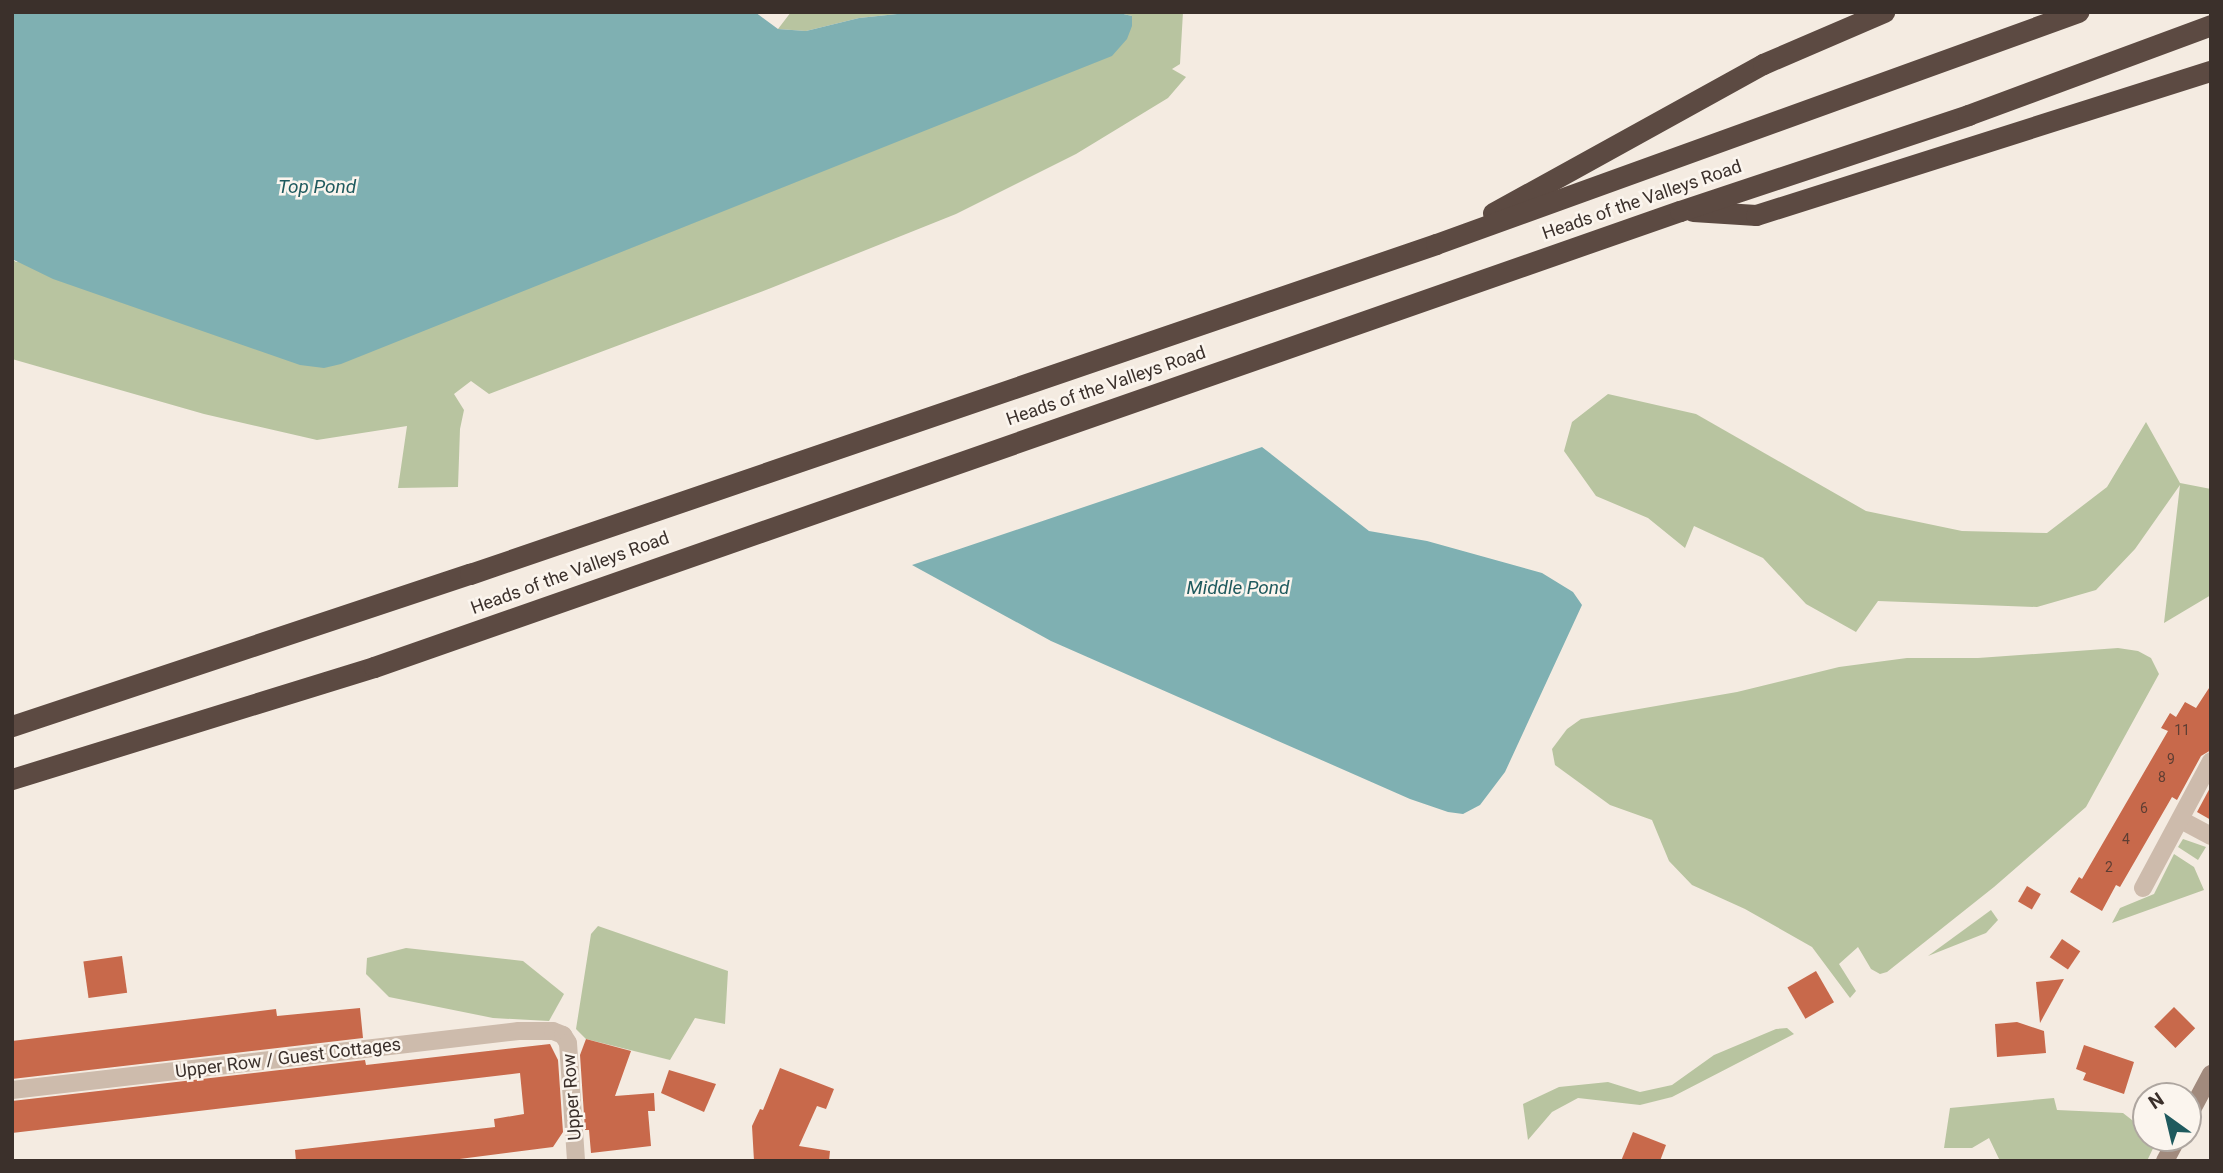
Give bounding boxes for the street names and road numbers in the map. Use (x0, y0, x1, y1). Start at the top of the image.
street label: Heads of the Valleys Road (1539, 156, 1745, 244)
street label: Heads of the Valleys Road (1003, 342, 1209, 430)
street label: Heads of the Valleys Road (468, 527, 672, 619)
street label: Upper Row / Guest Cottages (174, 1033, 402, 1083)
street label: Upper Row (558, 1053, 586, 1141)

